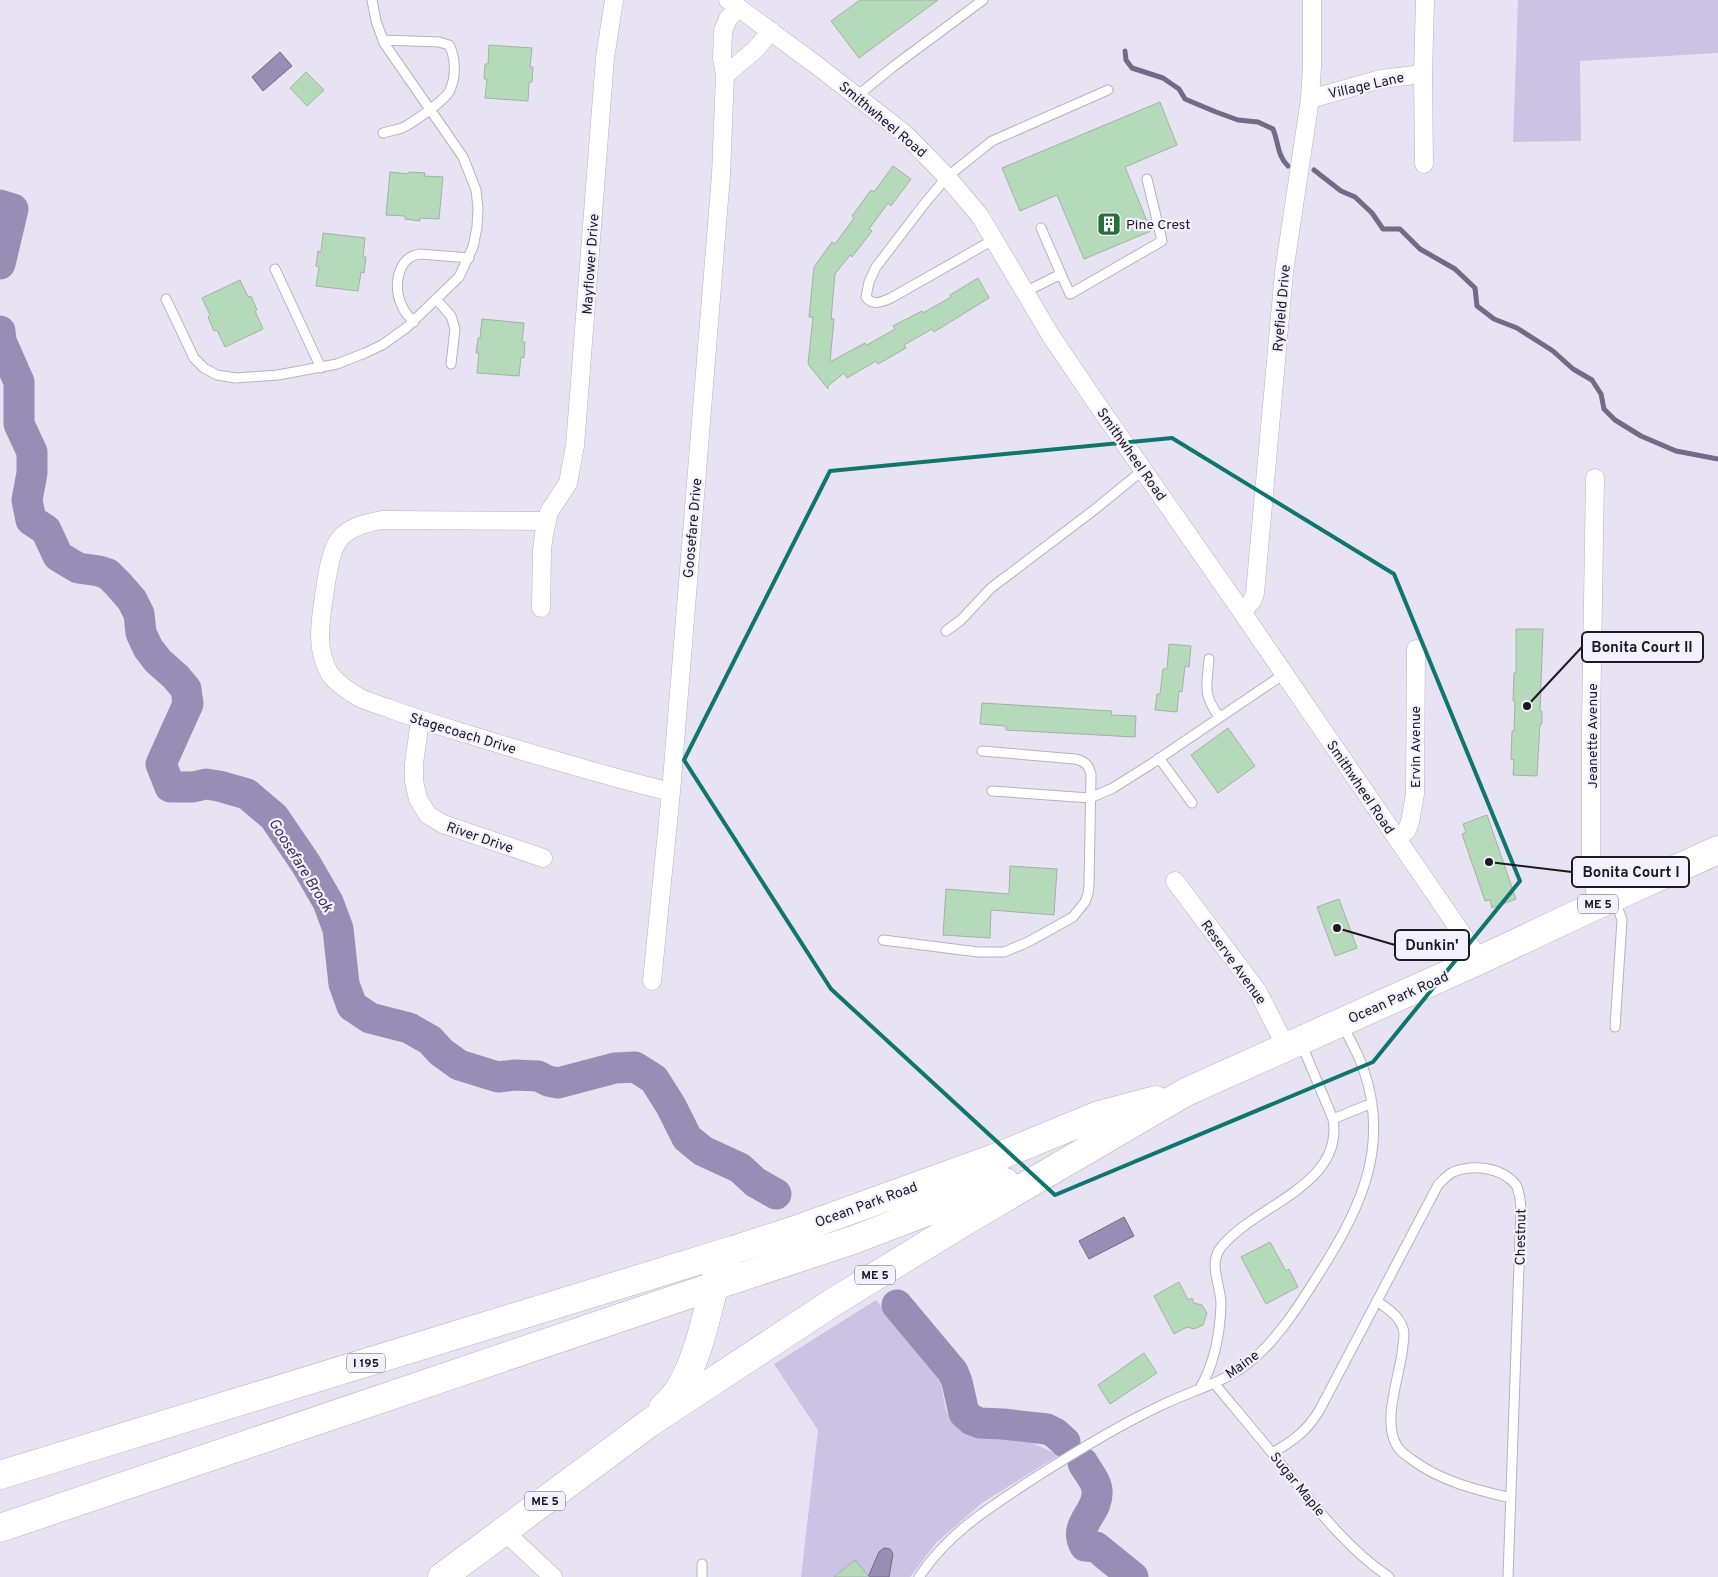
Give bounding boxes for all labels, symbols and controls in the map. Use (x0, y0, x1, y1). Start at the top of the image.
street label: Village Lane (1327, 69, 1406, 103)
street label: Smithwheel Road (835, 78, 929, 162)
building icon: Pine Crest (1096, 211, 1122, 237)
street label: Mayflower Drive (579, 213, 603, 315)
place label: Pine Crest (1126, 217, 1191, 234)
street label: Ryefield Drive (1270, 264, 1295, 352)
street label: Smithwheel Road (1092, 405, 1169, 505)
street label: Goosefare Drive (681, 477, 706, 579)
callout: Bonita Court II (1582, 632, 1703, 662)
text: Bonita Court II (1591, 639, 1693, 658)
street label: Jeanette Avenue (1585, 683, 1602, 789)
street label: Ervin Avenue (1408, 706, 1425, 788)
street label: Stagecoach Drive (407, 710, 518, 759)
street label: Smithwheel Road (1322, 738, 1397, 838)
water label: Goosefare Brook (263, 815, 336, 917)
street label: River Drive (444, 819, 515, 858)
callout: Bonita Court I (1572, 857, 1689, 887)
text: Bonita Court I (1582, 864, 1680, 883)
road number: ME 5 (1578, 894, 1618, 914)
street label: Reserve Avenue (1196, 917, 1269, 1008)
callout: Dunkin' (1395, 930, 1469, 960)
text: Dunkin' (1405, 937, 1459, 956)
street label: Ocean Park Road (1346, 969, 1451, 1028)
street label: Ocean Park Road (813, 1179, 920, 1232)
street label: Chestnut (1513, 1208, 1530, 1266)
road number: ME 5 (855, 1266, 895, 1284)
street label: Maine (1223, 1347, 1263, 1383)
road number: I 195 (347, 1354, 385, 1372)
street label: Sugar Maple (1266, 1449, 1328, 1521)
road number: ME 5 (525, 1492, 565, 1510)

